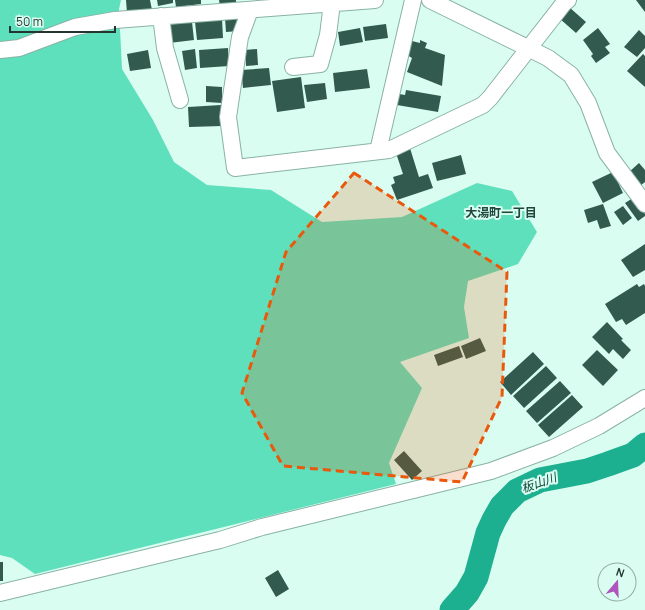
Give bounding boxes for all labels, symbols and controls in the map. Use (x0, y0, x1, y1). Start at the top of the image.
scale bar (10, 8, 115, 34)
text: 50 m (16, 13, 43, 30)
district label: 大湯町一丁目 (465, 204, 537, 221)
water label: 板山川 (519, 468, 561, 496)
north arrow (597, 562, 637, 602)
text: N (614, 564, 627, 580)

